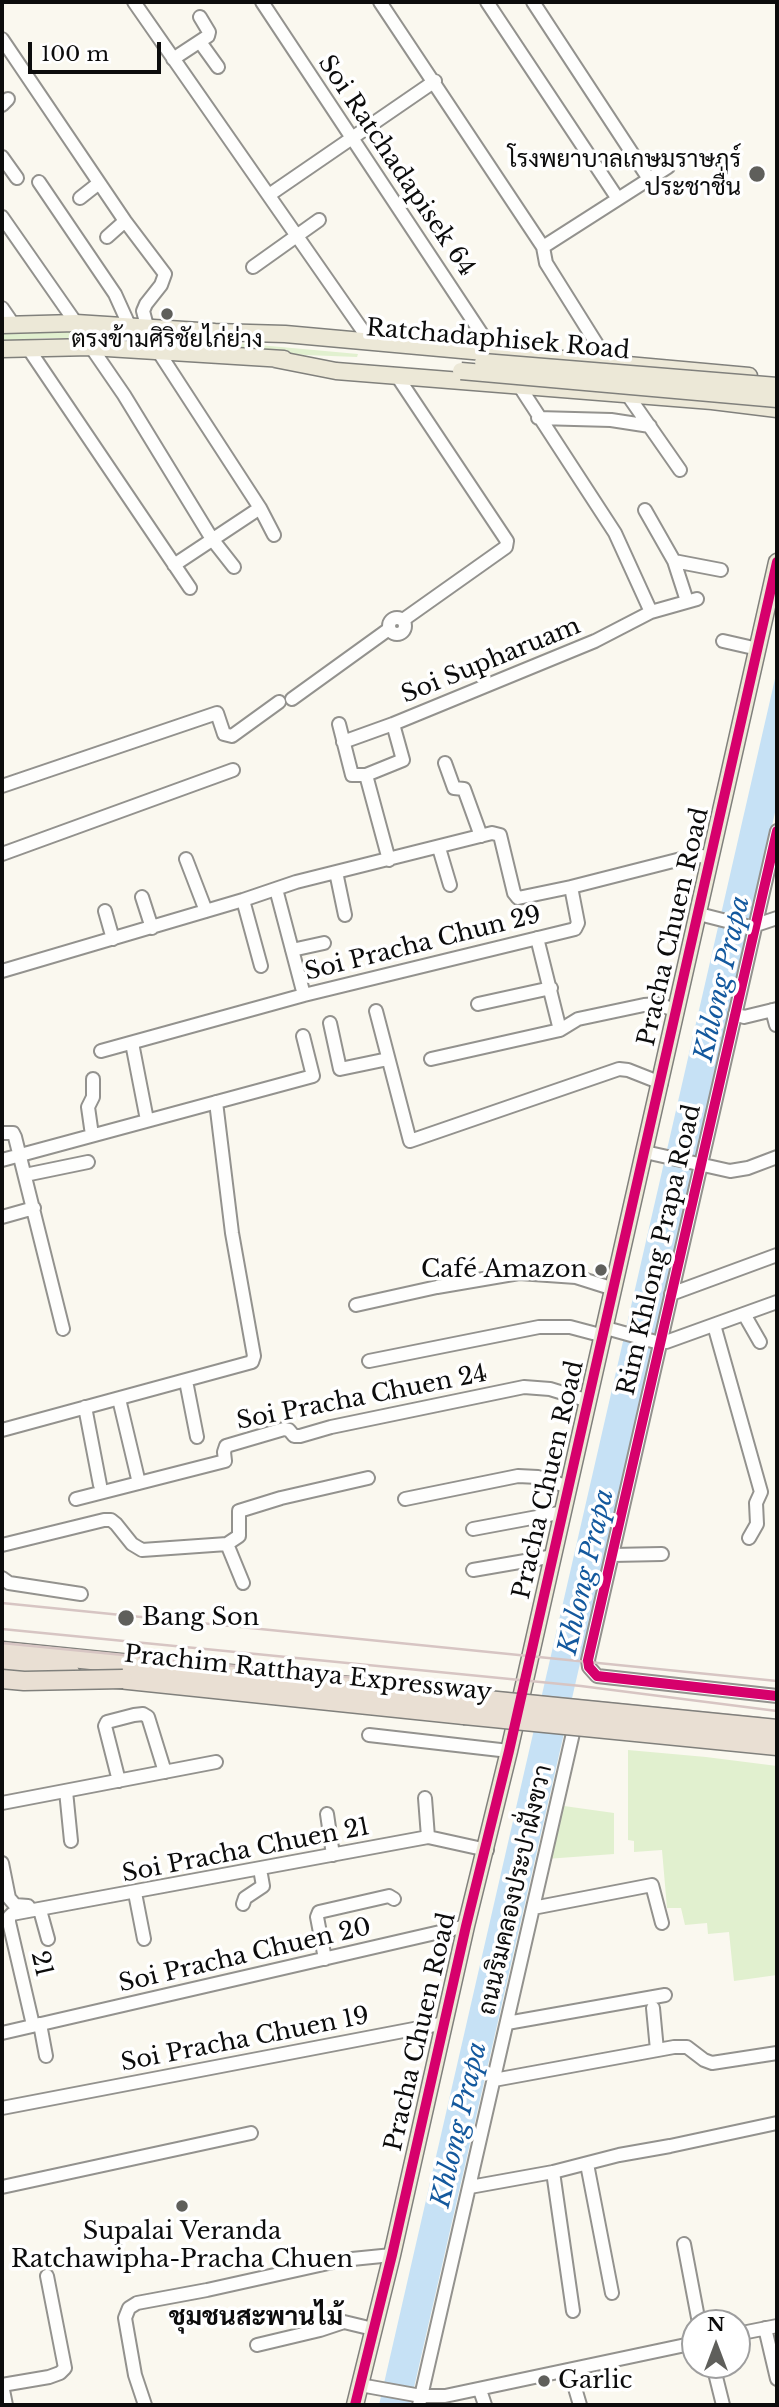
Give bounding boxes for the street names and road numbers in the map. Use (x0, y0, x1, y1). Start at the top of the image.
street label: Soi Ratchadapisek 64 (311, 50, 481, 282)
street label: Ratchadaphisek Road (365, 314, 631, 366)
street label: Soi Supharuam (397, 612, 585, 710)
street label: Pracha Chuen Road (633, 805, 715, 1049)
street label: Soi Pracha Chun 29 (302, 901, 544, 987)
street label: Rim Khlong Prapa Road (612, 1102, 708, 1398)
street label: Pracha Chuen Road (508, 1358, 590, 1602)
street label: Soi Pracha Chuen 24 (234, 1360, 490, 1436)
street label: Prachim Ratthaya Expressway (123, 1640, 493, 1708)
street label: ถนนริมคลองประปาฝั่งขวา (473, 1762, 559, 2018)
street label: Soi Pracha Chuen 21 (120, 1813, 372, 1889)
street label: Pracha Chuen Road (380, 1910, 462, 2154)
street label: Soi Pracha Chuen 20 (116, 1913, 374, 1999)
street label: 21 (24, 1948, 58, 1980)
street label: Soi Pracha Chuen 19 (118, 2002, 372, 2078)

